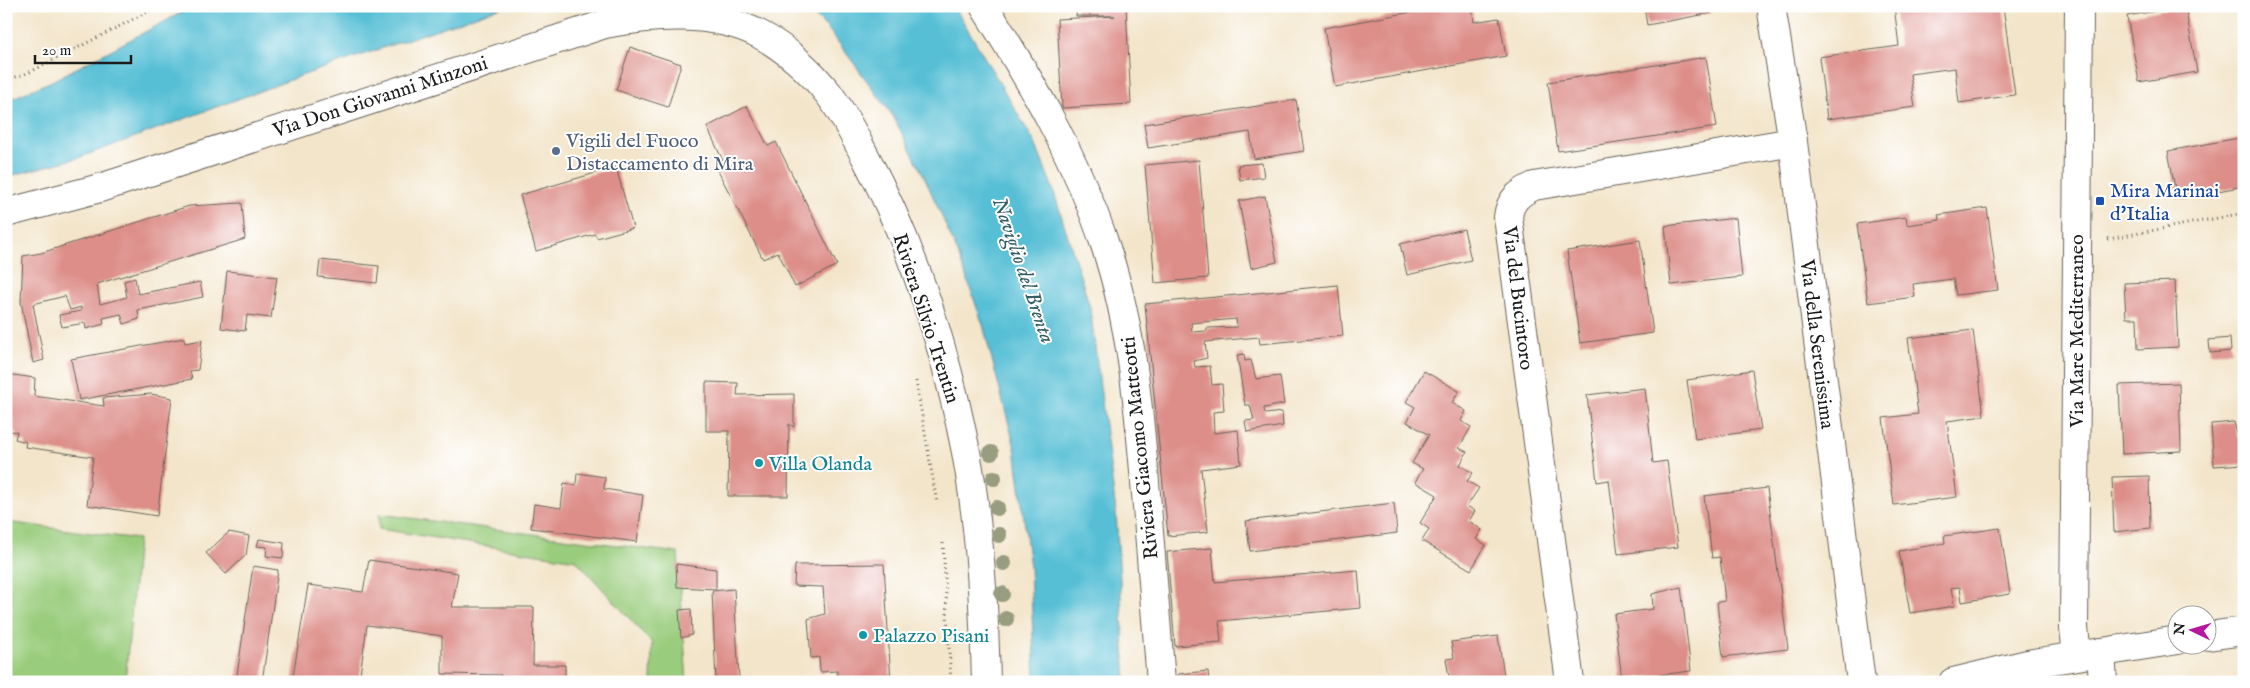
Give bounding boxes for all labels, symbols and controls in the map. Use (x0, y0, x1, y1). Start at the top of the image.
scale bar (35, 32, 131, 64)
text: 20 m (42, 41, 72, 60)
street label: Via Don Giovanni Minzoni (269, 51, 491, 144)
place label: Vigili del Fuoco Distaccamento di Mira (565, 129, 754, 177)
marker: Vigili del Fuoco Distaccamento di Mira (550, 145, 562, 157)
place label: Mira Marinai d'Italia (2110, 179, 2219, 227)
water label: Naviglio del Brenta (985, 194, 1060, 347)
marker: Mira Marinai d'Italia (2094, 195, 2106, 207)
street label: Via del Bucintoro (1496, 224, 1539, 372)
street label: Riviera Silvio Trentin (886, 230, 965, 407)
street label: Via Mare Mediterraneo (2065, 234, 2090, 429)
street label: Via della Serenissima (1794, 257, 1839, 431)
street label: Riviera Giacomo Matteotti (1116, 335, 1165, 561)
place label: Villa Olanda (768, 452, 872, 477)
marker: Villa Olanda (753, 457, 765, 469)
north arrow (2168, 606, 2218, 656)
text: N (2170, 622, 2190, 637)
place label: Palazzo Pisani (873, 624, 989, 649)
marker: Palazzo Pisani (857, 629, 869, 641)

